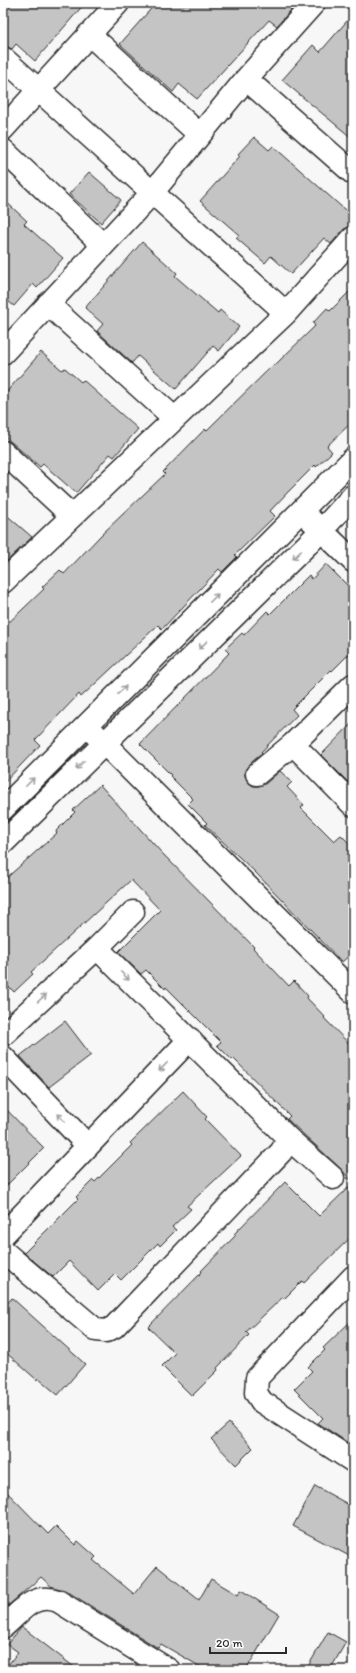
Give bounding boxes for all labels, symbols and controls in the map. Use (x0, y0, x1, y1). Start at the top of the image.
one-way arrow (292, 550, 302, 559)
one-way arrow (209, 593, 219, 603)
one-way arrow (198, 640, 208, 650)
one-way arrow (117, 685, 127, 695)
one-way arrow (75, 760, 85, 770)
one-way arrow (26, 777, 35, 787)
one-way arrow (120, 971, 130, 981)
one-way arrow (37, 993, 48, 1002)
one-way arrow (158, 1062, 168, 1072)
one-way arrow (57, 1113, 66, 1123)
scale bar (210, 1629, 286, 1655)
text: 20 m (216, 1636, 243, 1650)

